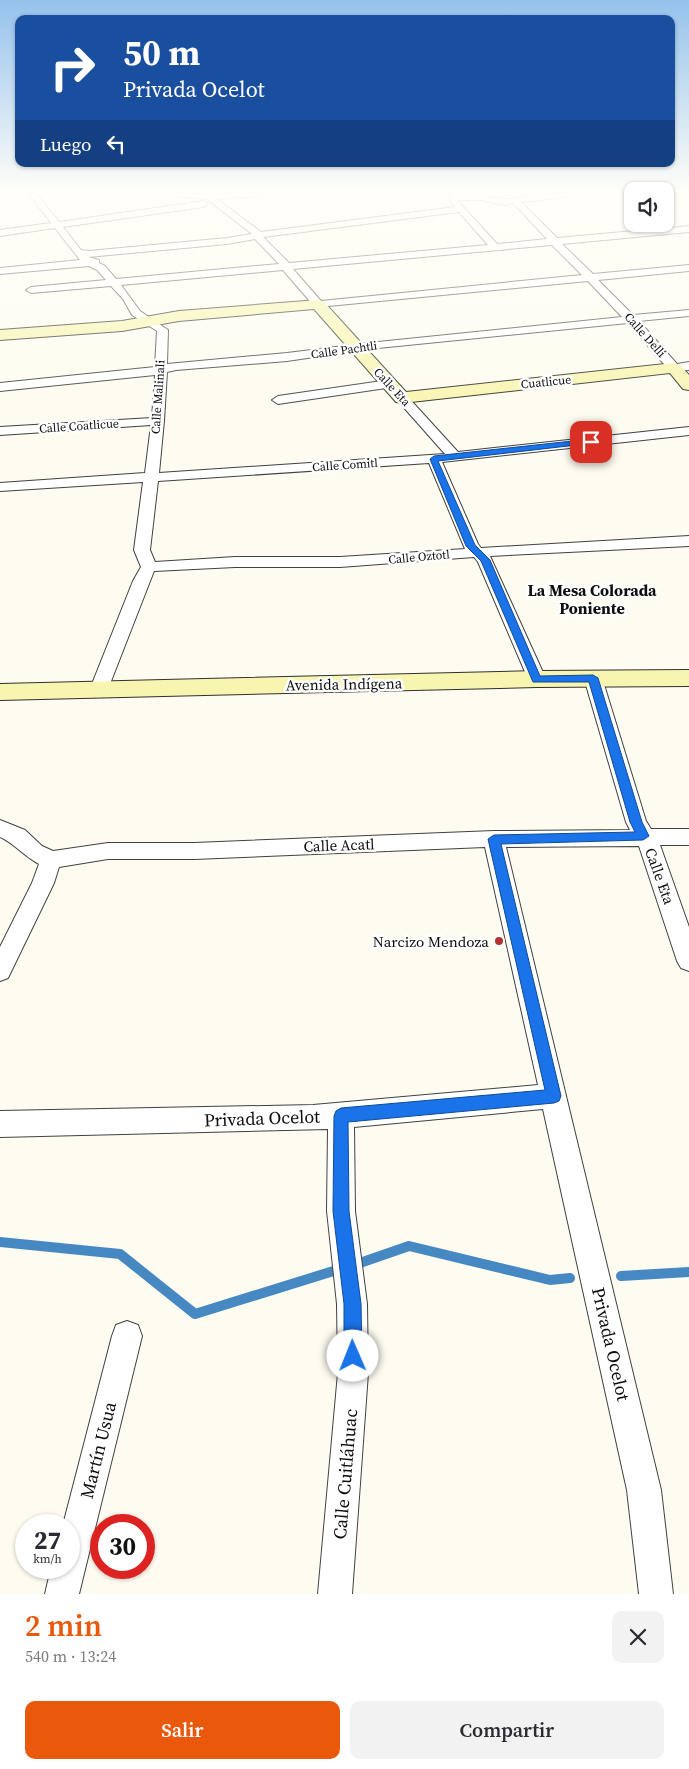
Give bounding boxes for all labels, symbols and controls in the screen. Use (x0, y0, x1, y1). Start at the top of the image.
text: 50 m (123, 29, 200, 77)
icon: right (40, 35, 105, 100)
text: Privada Ocelot (123, 74, 265, 104)
icon: left (102, 130, 130, 158)
text: Luego (40, 131, 92, 157)
map controls (624, 182, 674, 232)
button: sound (624, 182, 674, 232)
street label: Calle Delli (621, 309, 670, 361)
street label: Calle Pachtli (310, 337, 379, 363)
street label: Calle Malinali (147, 359, 169, 435)
street label: Calle Eta (370, 364, 414, 410)
street label: Cuatlicue (520, 371, 572, 393)
street label: Calle Coatlicue (39, 415, 119, 437)
pin (570, 421, 612, 463)
icon: arrive (577, 428, 605, 456)
street label: Calle Comitl (312, 455, 379, 475)
street label: Calle Oztotl (388, 546, 451, 568)
district label: La Mesa Colorada Poniente (527, 579, 657, 619)
street label: Avenida Indígena (285, 672, 403, 696)
street label: Calle Acatl (303, 833, 375, 857)
street label: Calle Eta (640, 845, 680, 908)
place label: Narcizo Mendoza (373, 931, 489, 952)
marker: Narcizo Mendoza (493, 935, 505, 947)
street label: Privada Ocelot (204, 1103, 320, 1133)
street label: Privada Ocelot (586, 1285, 636, 1403)
position arrow (326, 1329, 378, 1381)
street label: Martín Usua (74, 1398, 122, 1501)
street label: Calle Cuitláhuac (327, 1407, 363, 1540)
speed limit sign: 30 (90, 1514, 155, 1579)
text: 27 (34, 1523, 61, 1557)
text: km/h (33, 1551, 62, 1567)
text: 2 min (25, 1605, 102, 1646)
button: close (612, 1611, 664, 1663)
text: 540 m · 13:24 (25, 1645, 116, 1667)
button: Salir (25, 1701, 340, 1759)
button: Compartir (350, 1701, 664, 1759)

